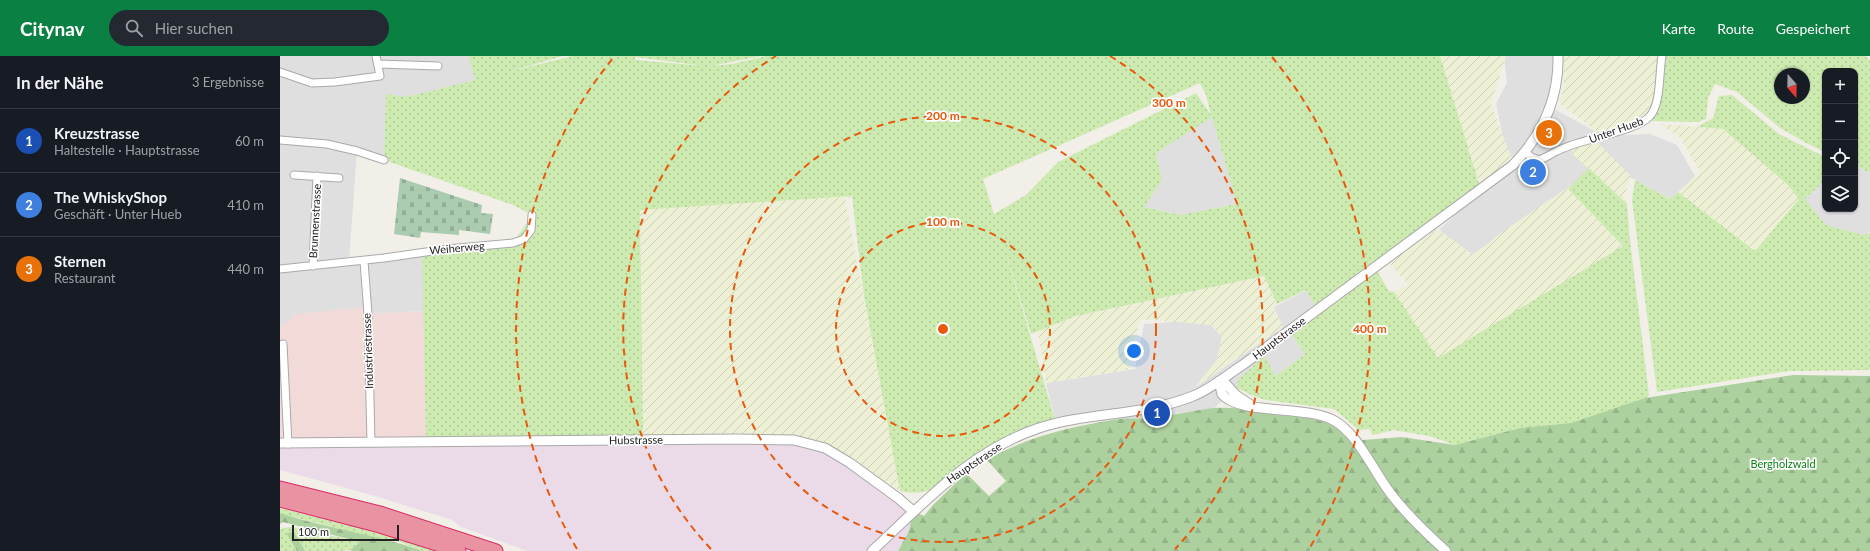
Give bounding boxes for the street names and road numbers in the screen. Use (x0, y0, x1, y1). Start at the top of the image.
street label: Unter Hueb (1587, 114, 1645, 145)
street label: Brunnenstrasse (306, 183, 323, 259)
street label: Weiherweg (429, 239, 485, 256)
street label: Industriestrasse (360, 313, 375, 389)
street label: Hauptstrasse (1250, 313, 1308, 362)
street label: Hubstrasse (609, 433, 663, 446)
street label: Hauptstrasse (944, 439, 1004, 486)

